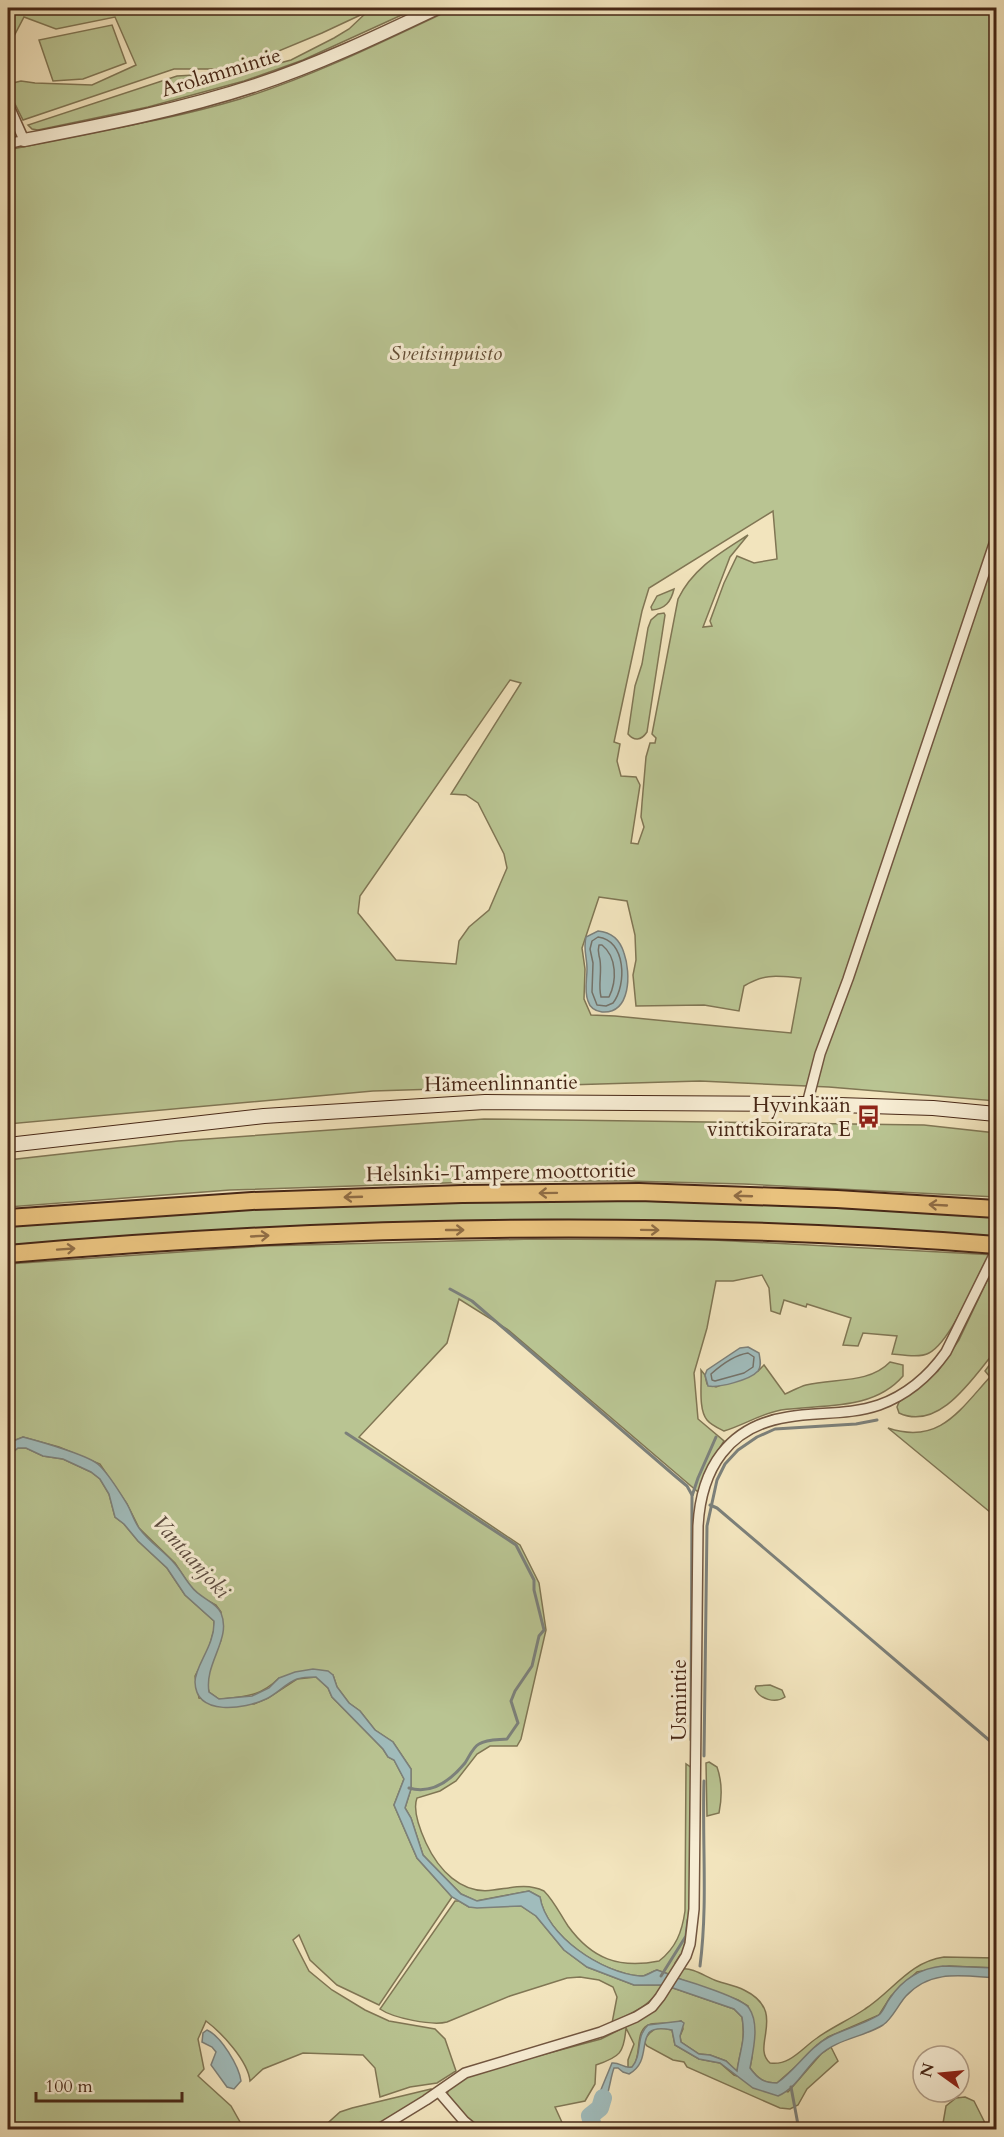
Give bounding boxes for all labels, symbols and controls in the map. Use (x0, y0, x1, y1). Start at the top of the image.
street label: Arolammintie (158, 41, 285, 104)
park label: Sveitsinpuisto (390, 339, 503, 368)
street label: Hämeenlinnantie (424, 1068, 578, 1099)
place label: Hyvinkään vinttikoirarata E (707, 1091, 851, 1144)
bus stop icon: Hyvinkään vinttikoirarata E (856, 1104, 882, 1130)
street label: Helsinki-Tampere moottoritie (366, 1156, 636, 1189)
one-way arrow (539, 1187, 559, 1199)
one-way arrow (734, 1190, 754, 1202)
one-way arrow (344, 1192, 364, 1203)
one-way arrow (929, 1200, 949, 1211)
one-way arrow (445, 1224, 465, 1236)
one-way arrow (640, 1224, 660, 1236)
one-way arrow (250, 1231, 270, 1242)
one-way arrow (55, 1243, 75, 1254)
water label: Vantaanjoki (146, 1508, 238, 1606)
street label: Usmintie (665, 1659, 694, 1741)
north arrow (911, 2044, 971, 2104)
text: N (915, 2061, 940, 2080)
scale bar (36, 2065, 182, 2103)
text: 100 m (45, 2074, 93, 2099)

